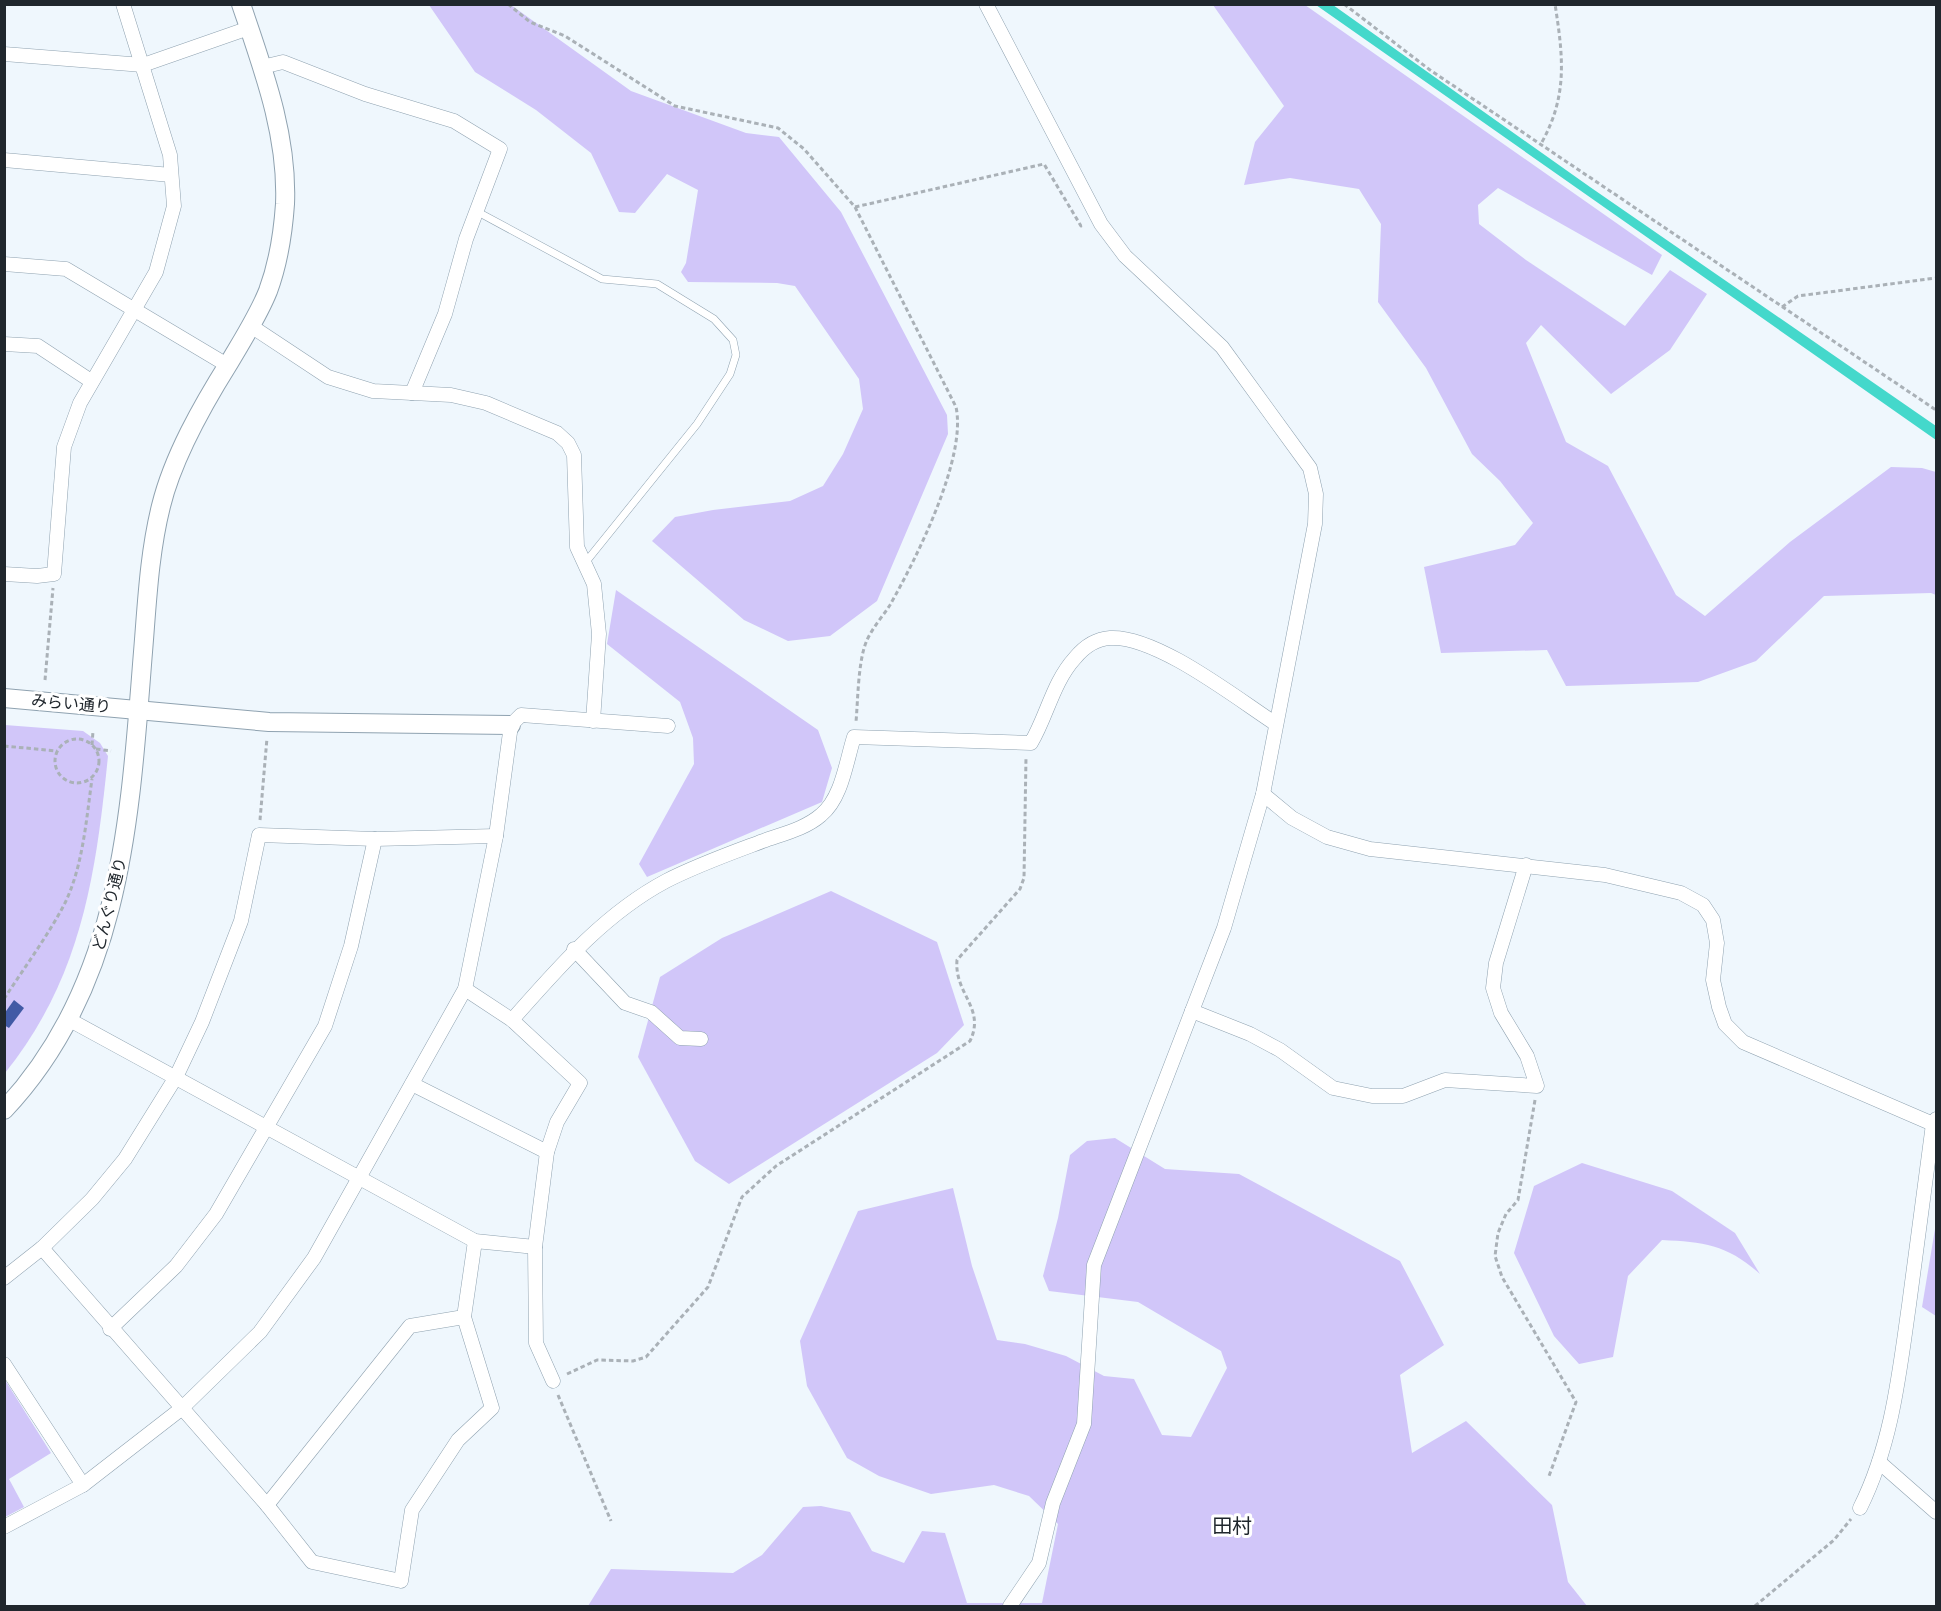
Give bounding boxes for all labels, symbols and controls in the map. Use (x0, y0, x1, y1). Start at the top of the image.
street label: みらい通り (30, 688, 112, 718)
street label: どんぐり通り (86, 855, 132, 953)
district label: 田村 (1212, 1510, 1252, 1541)

